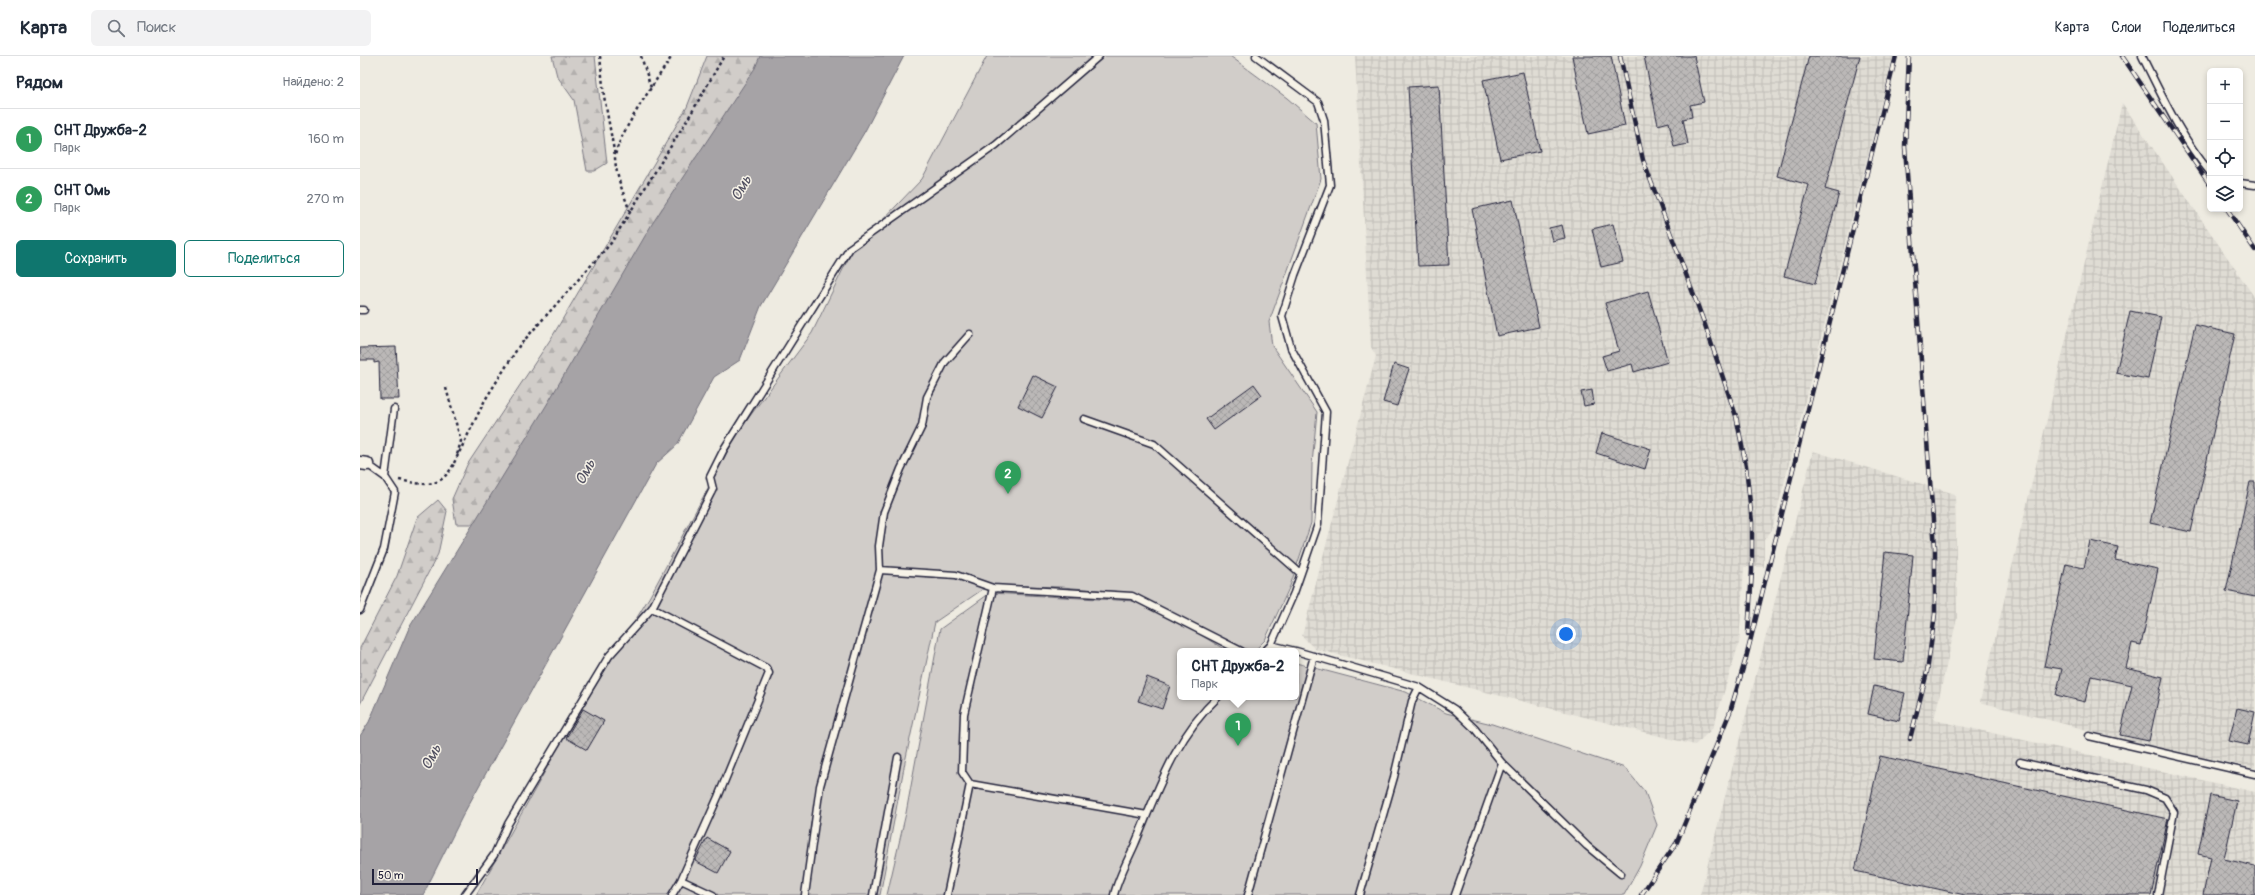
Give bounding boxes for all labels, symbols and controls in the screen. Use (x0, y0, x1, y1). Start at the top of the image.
search box (91, 10, 371, 46)
text: Карта (20, 16, 67, 40)
icon: search (105, 17, 127, 39)
text: Поиск (137, 18, 176, 37)
text: Карта (2055, 19, 2089, 36)
text: Слои (2111, 19, 2141, 36)
text: Поделиться (2163, 19, 2235, 36)
map controls (2207, 68, 2243, 212)
button: + (2207, 68, 2243, 104)
text: Рядом (16, 72, 63, 93)
text: Найдено: 2 (282, 74, 344, 90)
button: − (2207, 104, 2243, 140)
text: СНТ Дружба-2 (54, 121, 147, 140)
text: 1 (26, 131, 32, 147)
text: 160 m (308, 131, 344, 147)
text: Парк (54, 140, 81, 156)
button: locate (2207, 140, 2243, 176)
water label: Омь (727, 172, 756, 204)
button: layers (2207, 176, 2243, 212)
text: СНТ Омь (54, 181, 111, 200)
text: 2 (25, 191, 33, 207)
text: 270 m (307, 191, 344, 207)
text: Парк (54, 200, 81, 216)
button: Сохранить (16, 240, 176, 277)
button: Поделиться (184, 240, 344, 277)
water label: Омь (571, 456, 600, 488)
pin: 2 (995, 461, 1021, 494)
your location (1556, 624, 1576, 644)
popup (1177, 648, 1299, 700)
text: СНТ Дружба-2 (1192, 657, 1284, 676)
text: Парк (1192, 676, 1218, 692)
pin: 1 (1225, 713, 1251, 746)
water label: Омь (417, 741, 446, 773)
scale bar (372, 867, 478, 886)
text: 50 m (378, 869, 404, 882)

